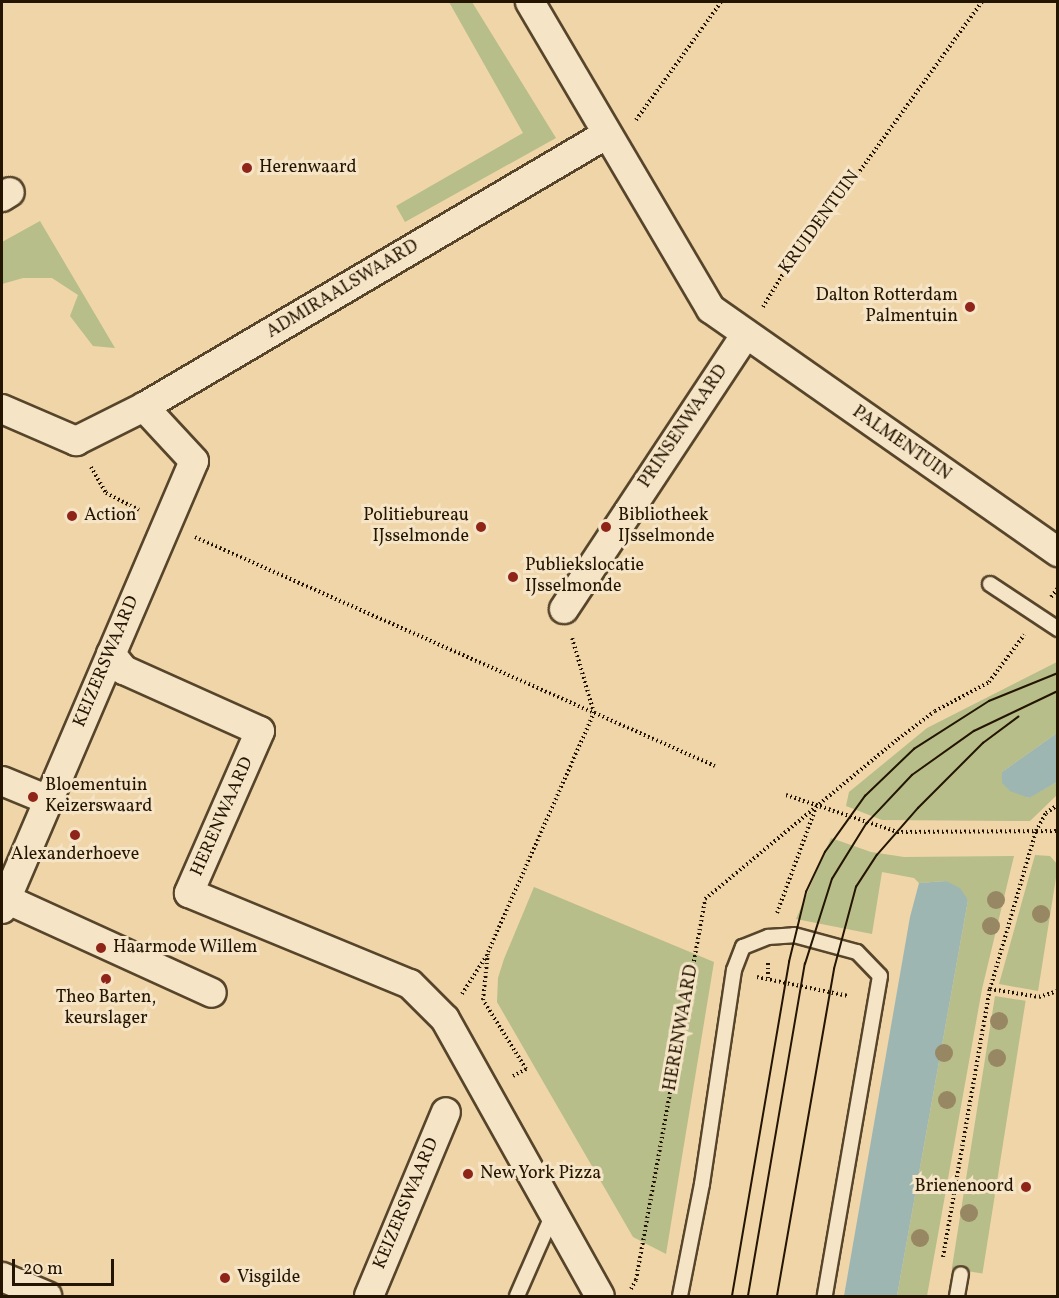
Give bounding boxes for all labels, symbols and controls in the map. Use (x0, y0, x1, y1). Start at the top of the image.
place label: Herenwaard (259, 157, 357, 179)
marker: Herenwaard (240, 161, 254, 175)
street label: KRUIDENTUIN (775, 167, 865, 279)
street label: ADMIRAALSWAARD (263, 236, 423, 344)
place label: Dalton Rotterdam Palmentuin (816, 286, 958, 328)
marker: Dalton Rotterdam Palmentuin (963, 300, 977, 314)
street label: PRINSENWAARD (635, 361, 733, 493)
street label: PALMENTUIN (847, 402, 955, 486)
place label: Action (84, 505, 136, 527)
place label: Politiebureau IJsselmonde (363, 506, 469, 548)
place label: Bibliotheek IJsselmonde (618, 506, 715, 548)
marker: Action (65, 509, 79, 523)
marker: Politiebureau IJsselmonde (474, 520, 488, 534)
marker: Bibliotheek IJsselmonde (599, 520, 613, 534)
place label: Publiekslocatie IJsselmonde (525, 556, 644, 598)
marker: Publiekslocatie IJsselmonde (506, 570, 520, 584)
street label: KEIZERSWAARD (70, 593, 144, 731)
street label: HERENWAARD (187, 754, 259, 880)
place label: Bloementuin Keizerswaard (45, 776, 152, 818)
marker: Bloementuin Keizerswaard (26, 790, 40, 804)
marker: Alexanderhoeve (68, 828, 82, 842)
place label: Alexanderhoeve (11, 844, 139, 866)
place label: Haarmode Willem (113, 937, 258, 959)
marker: Haarmode Willem (94, 941, 108, 955)
street label: HERENWAARD (660, 963, 704, 1093)
marker: Theo Barten, keurslager (99, 972, 113, 986)
place label: Theo Barten, keurslager (56, 988, 156, 1030)
street label: KEIZERSWAARD (370, 1135, 444, 1273)
place label: New York Pizza (480, 1163, 602, 1185)
marker: New York Pizza (461, 1167, 475, 1181)
place label: Brienenoord (914, 1176, 1014, 1198)
marker: Brienenoord (1019, 1180, 1033, 1194)
scale bar (15, 1247, 117, 1285)
text: 20 m (23, 1257, 63, 1282)
place label: Visgilde (237, 1267, 300, 1289)
marker: Visgilde (218, 1271, 232, 1285)

